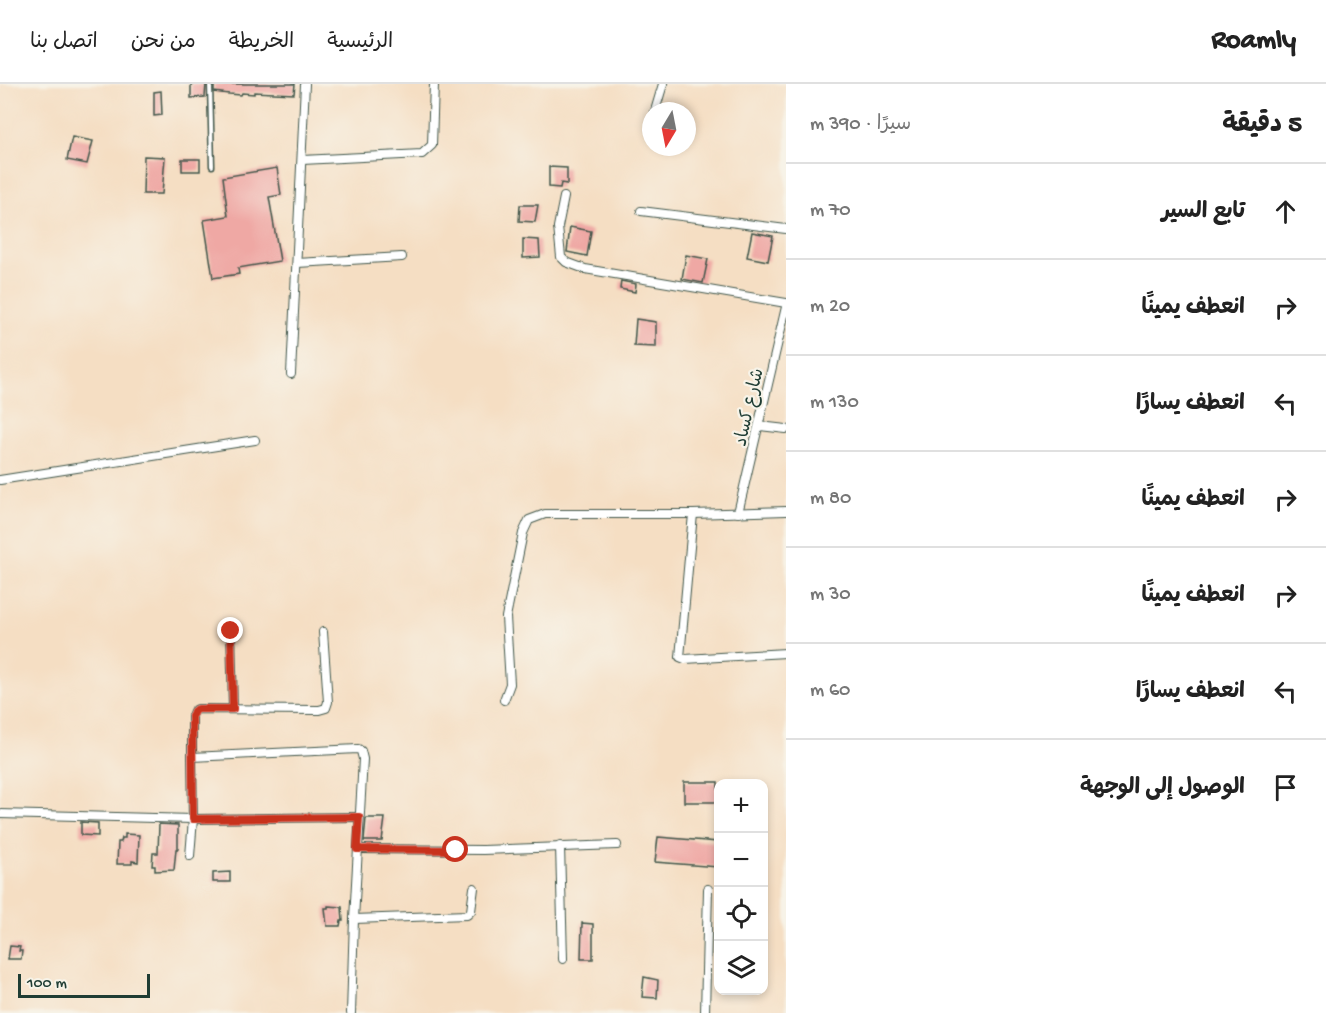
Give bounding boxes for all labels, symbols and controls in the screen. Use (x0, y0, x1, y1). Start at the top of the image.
text: Roamly (1211, 25, 1296, 58)
text: اتصل بنا (30, 31, 98, 56)
text: من نحن (131, 31, 196, 56)
text: الخريطة (229, 31, 294, 56)
text: الرئيسية (327, 31, 393, 56)
north arrow (642, 102, 696, 156)
text: 5 دقيقة (1222, 111, 1302, 142)
text: سيرًا · 390 m (810, 114, 911, 137)
icon: ahead (1269, 195, 1302, 228)
text: 70 m (810, 200, 851, 223)
text: تابع السير (1161, 200, 1245, 226)
icon: right (1269, 291, 1302, 324)
text: 20 m (810, 296, 850, 319)
text: انعطف يمينًا (1142, 296, 1245, 322)
street label: شارع كساد (731, 366, 770, 449)
icon: left (1269, 387, 1302, 420)
text: 130 m (810, 392, 859, 415)
text: انعطف يسارًا (1136, 392, 1245, 418)
icon: right (1269, 483, 1302, 516)
text: 80 m (810, 488, 851, 511)
text: انعطف يمينًا (1142, 488, 1245, 514)
icon: right (1269, 579, 1302, 612)
text: 30 m (810, 584, 851, 607)
text: انعطف يمينًا (1142, 584, 1245, 610)
route end (217, 617, 243, 643)
icon: left (1269, 675, 1302, 708)
text: 60 m (810, 680, 850, 703)
text: انعطف يسارًا (1136, 680, 1245, 706)
icon: arrive (1269, 771, 1302, 804)
text: الوصول إلى الوجهة (1080, 776, 1245, 802)
map controls (714, 779, 768, 995)
button: + (714, 779, 768, 833)
button: − (714, 833, 768, 887)
route start (442, 836, 468, 862)
button: locate (714, 887, 768, 941)
button: layers (714, 941, 768, 995)
scale bar (18, 971, 150, 998)
text: 100 m (27, 975, 67, 994)

